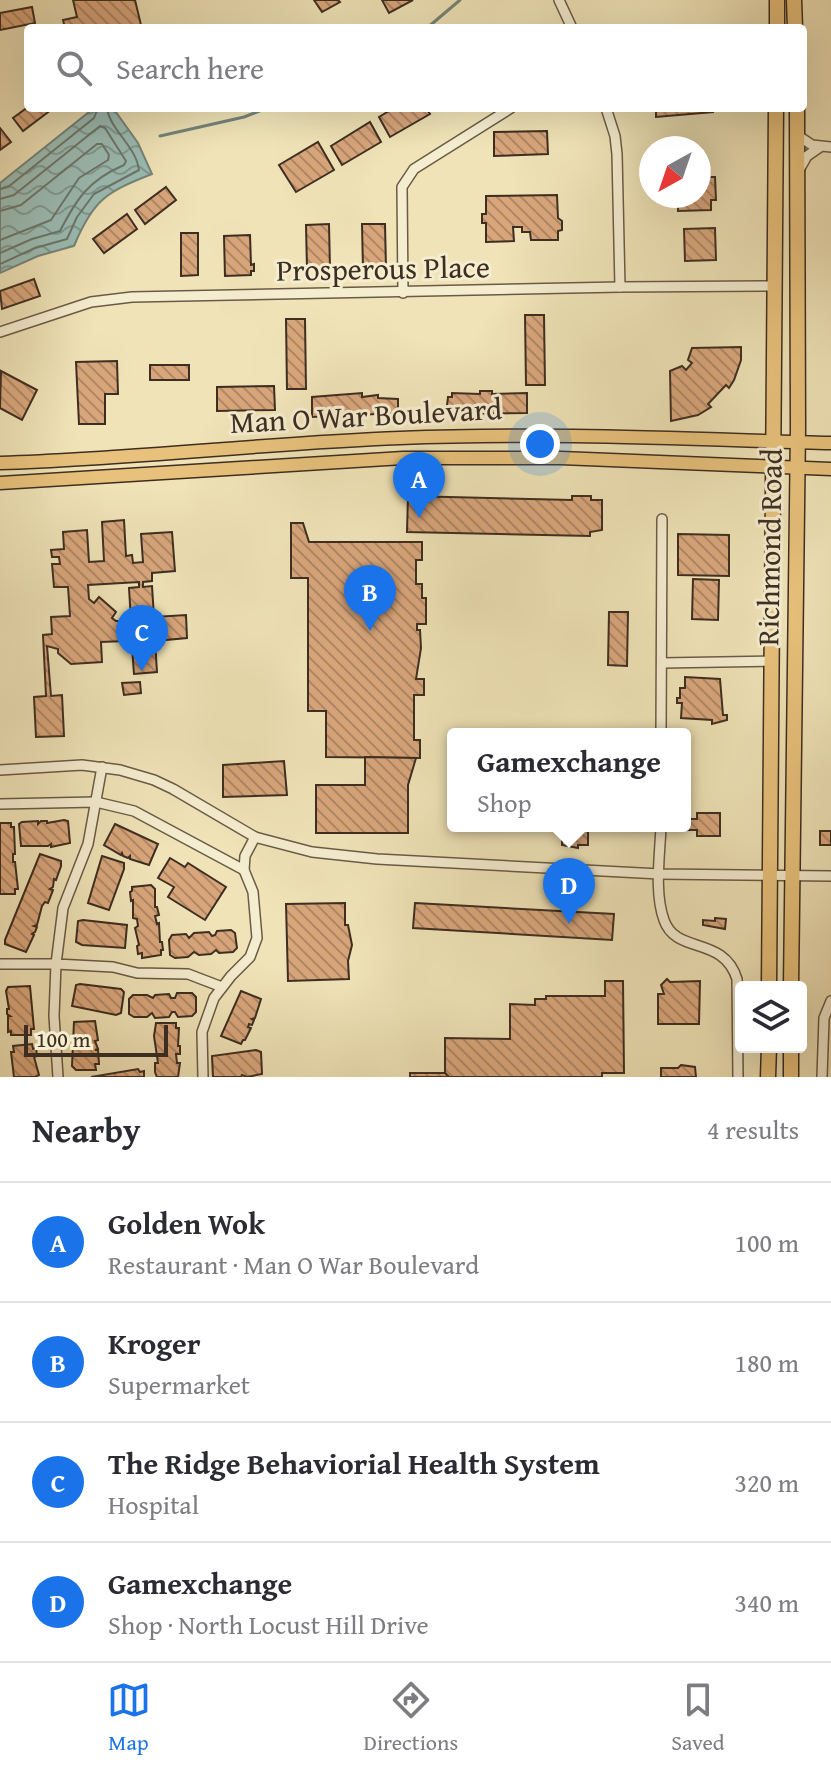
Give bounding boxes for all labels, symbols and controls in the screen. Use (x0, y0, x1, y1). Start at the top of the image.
search box (24, 24, 807, 112)
icon: search (52, 46, 96, 90)
text: Search here (116, 46, 264, 90)
north arrow (639, 136, 711, 208)
street label: Prosperous Place (276, 244, 490, 292)
street label: Man O War Boulevard (229, 386, 503, 444)
your location (520, 424, 560, 464)
street label: Richmond Road (745, 448, 793, 646)
pin: A (393, 452, 445, 518)
pin: B (344, 565, 396, 631)
pin: C (116, 605, 168, 671)
popup (447, 728, 691, 832)
text: Gamexchange (477, 739, 661, 783)
text: Shop (477, 783, 532, 822)
pin: D (543, 858, 595, 924)
map controls (735, 981, 807, 1053)
button: layers (735, 981, 807, 1053)
scale bar (24, 1021, 168, 1057)
text: 100 m (36, 1023, 91, 1055)
text: Nearby (32, 1105, 141, 1154)
text: 4 results (707, 1110, 799, 1149)
text: Golden Wok (108, 1201, 265, 1245)
text: A (50, 1223, 66, 1262)
text: 100 m (734, 1223, 799, 1262)
text: Restaurant · Man O War Boulevard (108, 1245, 479, 1284)
text: Kroger (108, 1321, 201, 1365)
text: B (50, 1343, 66, 1382)
text: 180 m (734, 1343, 799, 1382)
text: Supermarket (108, 1365, 250, 1404)
text: The Ridge Behaviorial Health System (108, 1441, 600, 1485)
text: C (51, 1463, 65, 1502)
text: 320 m (734, 1463, 799, 1502)
text: Hospital (108, 1485, 199, 1524)
text: Gamexchange (108, 1561, 292, 1605)
text: D (50, 1583, 66, 1622)
text: 340 m (734, 1583, 799, 1622)
text: Shop · North Locust Hill Drive (108, 1605, 429, 1644)
tab: Map (107, 1678, 151, 1758)
tab: Directions (364, 1678, 458, 1758)
tab: Saved (671, 1678, 724, 1758)

